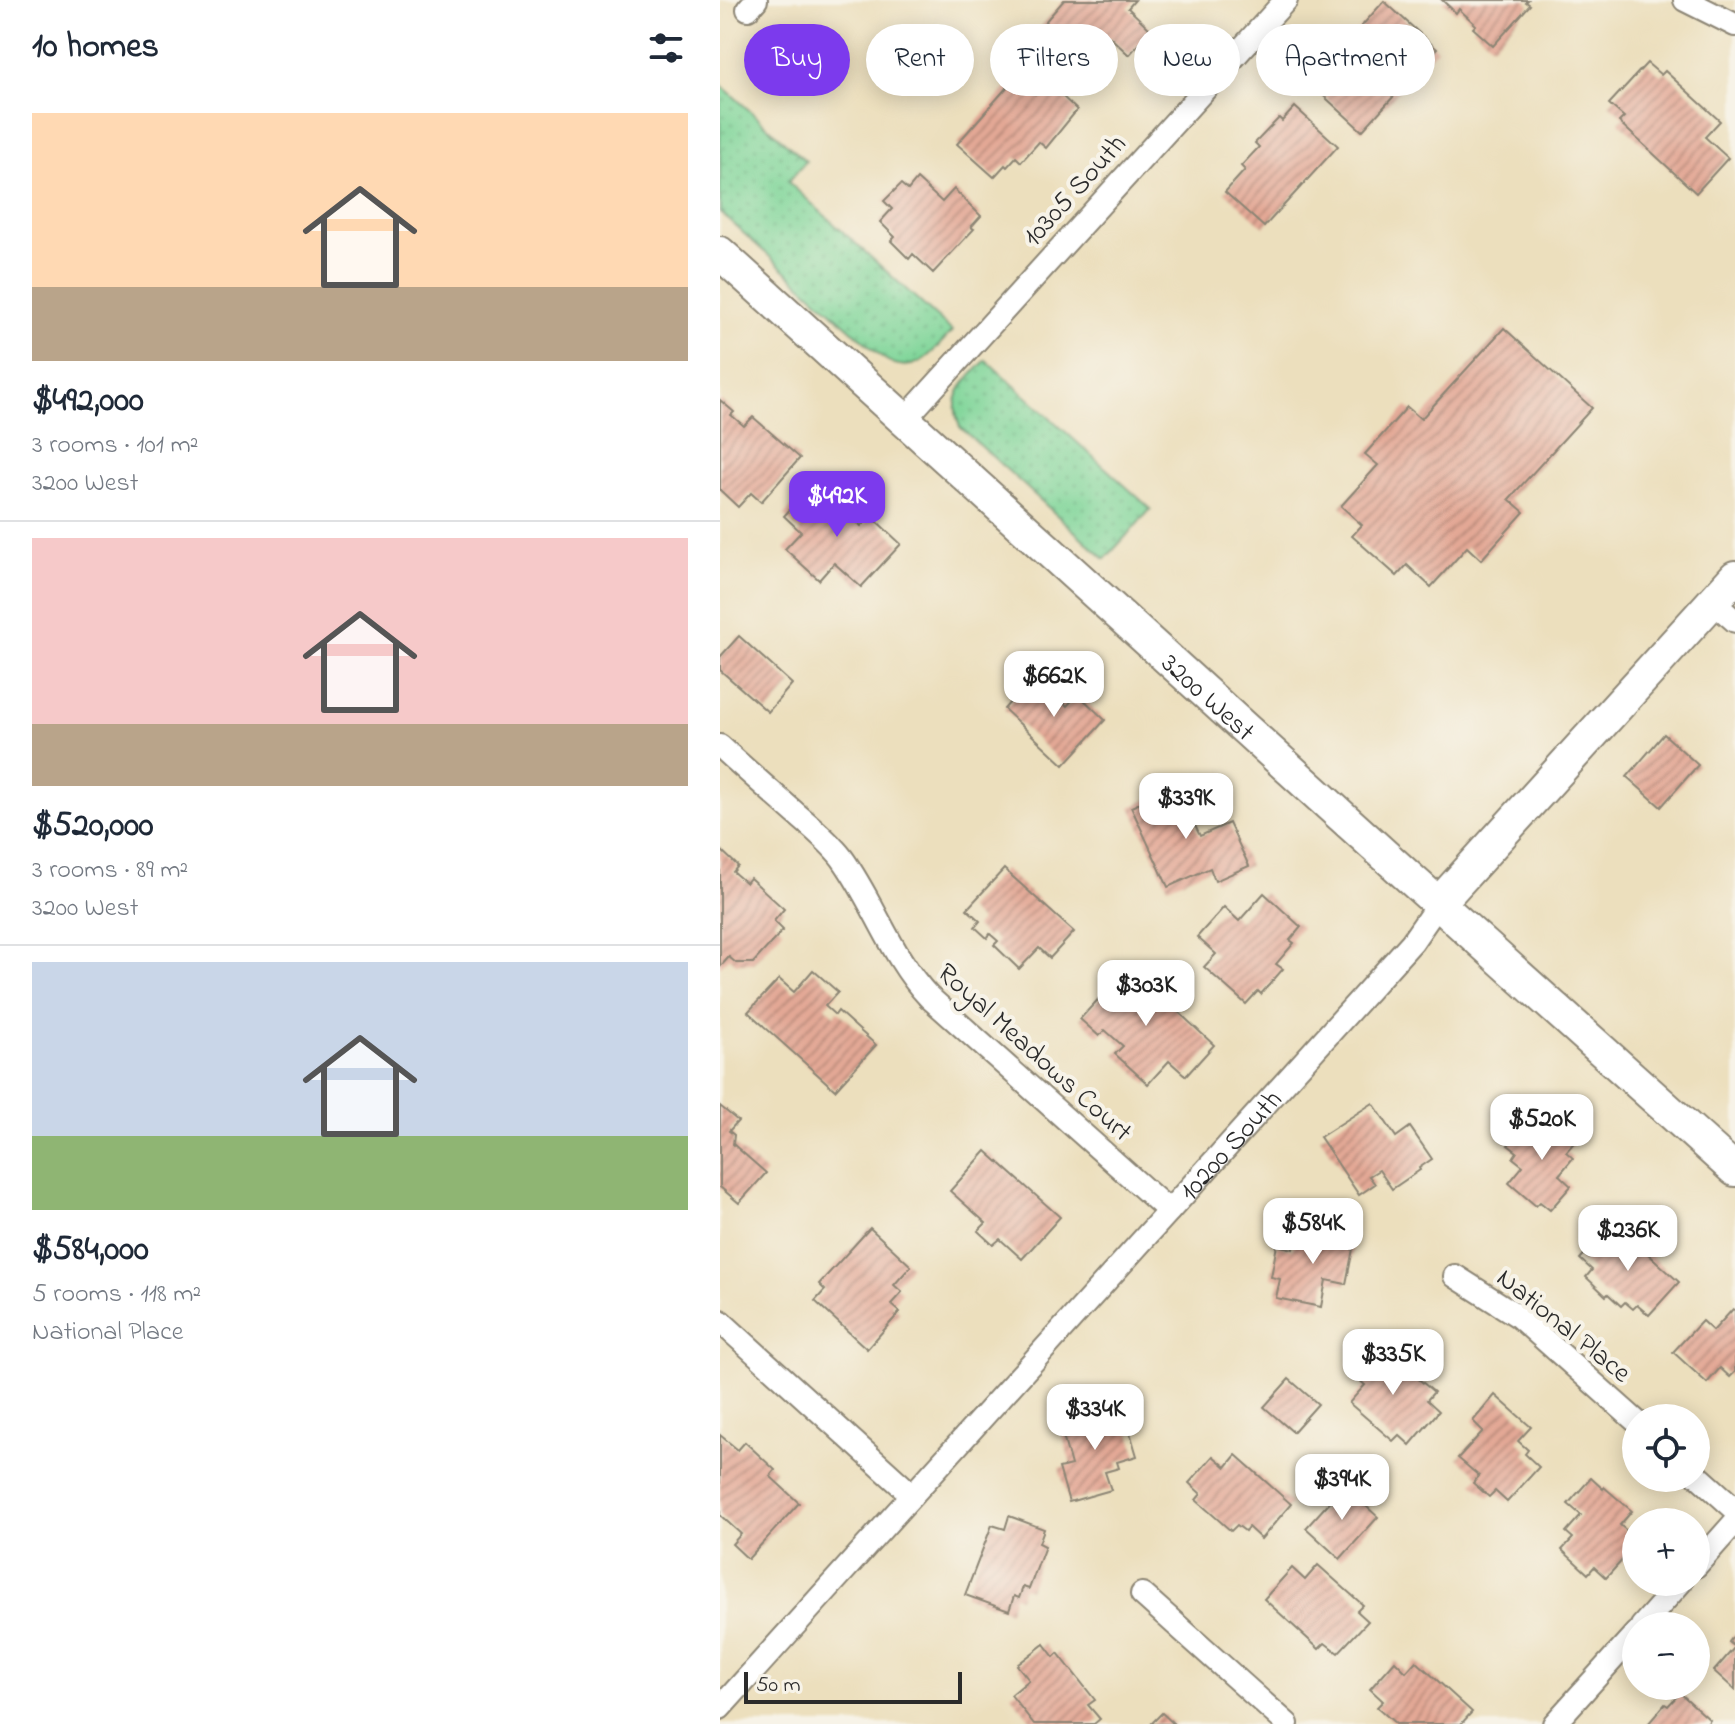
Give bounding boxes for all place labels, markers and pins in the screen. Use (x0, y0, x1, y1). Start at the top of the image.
pin: $492K (781, 471, 893, 539)
pin: $662K (998, 651, 1110, 719)
pin: $339K (1130, 773, 1242, 841)
pin: $303K (1090, 960, 1202, 1028)
pin: $520K (1486, 1094, 1598, 1162)
pin: $584K (1257, 1198, 1369, 1266)
pin: $236K (1572, 1205, 1684, 1273)
pin: $335K (1337, 1329, 1449, 1397)
pin: $334K (1039, 1384, 1151, 1452)
pin: $394K (1286, 1454, 1398, 1522)

